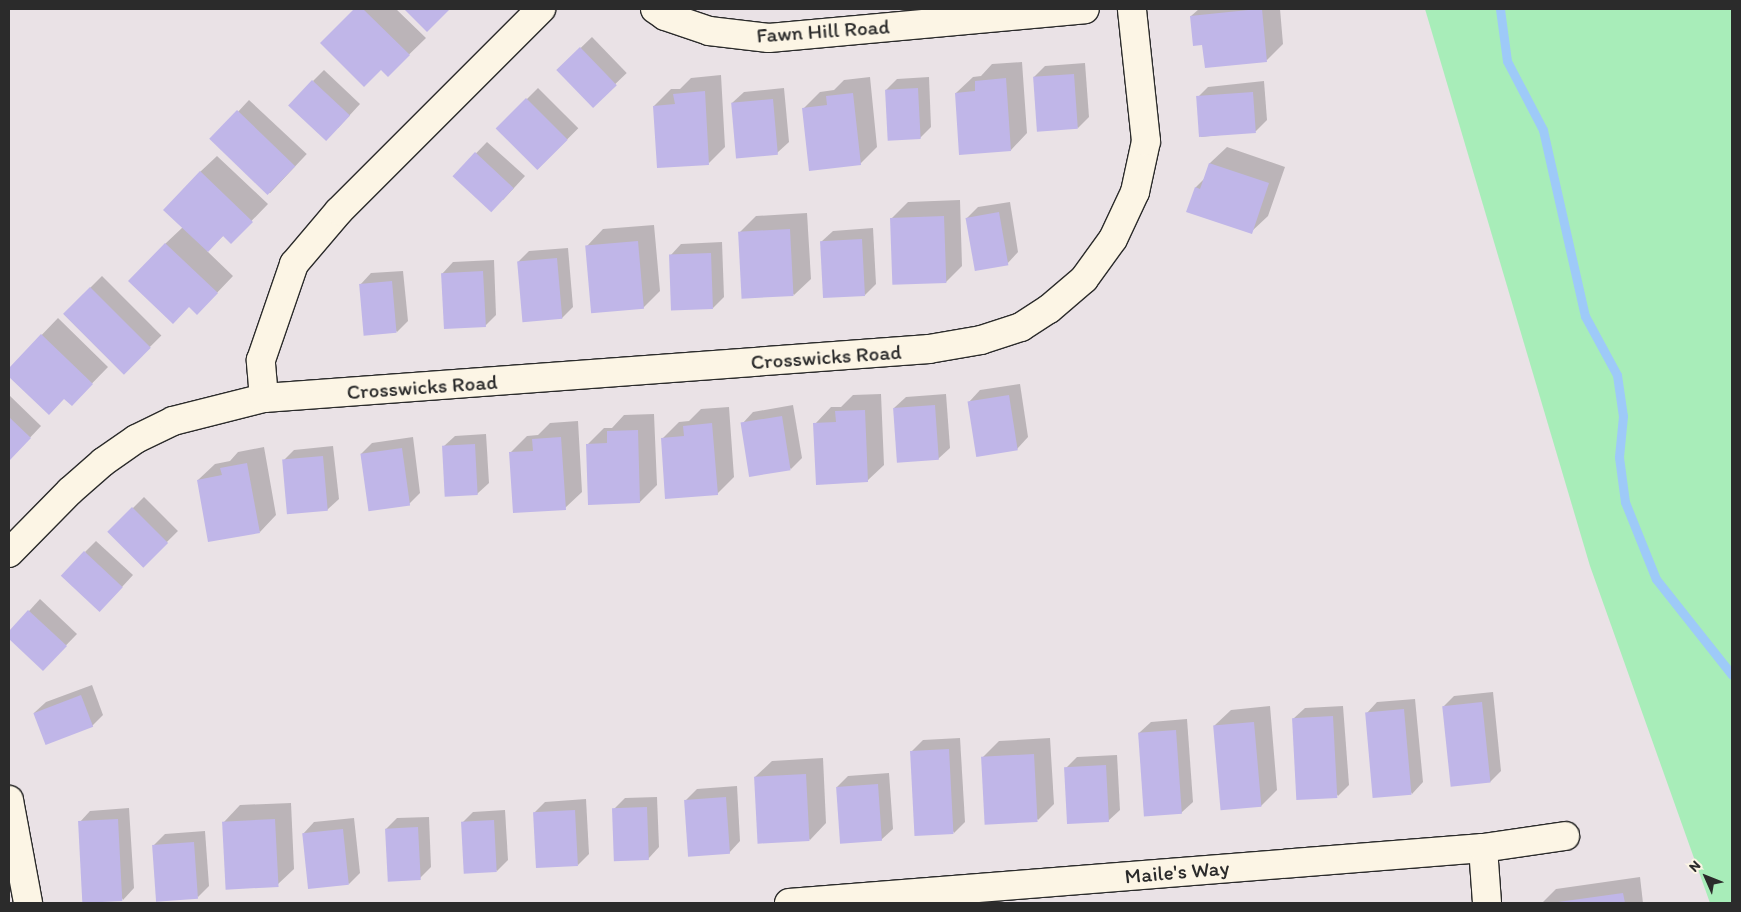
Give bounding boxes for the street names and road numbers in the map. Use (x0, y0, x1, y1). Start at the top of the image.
street label: Fawn Hill Road (756, 14, 890, 48)
street label: Crosswicks Road (750, 339, 902, 375)
street label: Crosswicks Road (346, 369, 498, 405)
street label: Maile's Way (1124, 855, 1230, 889)

